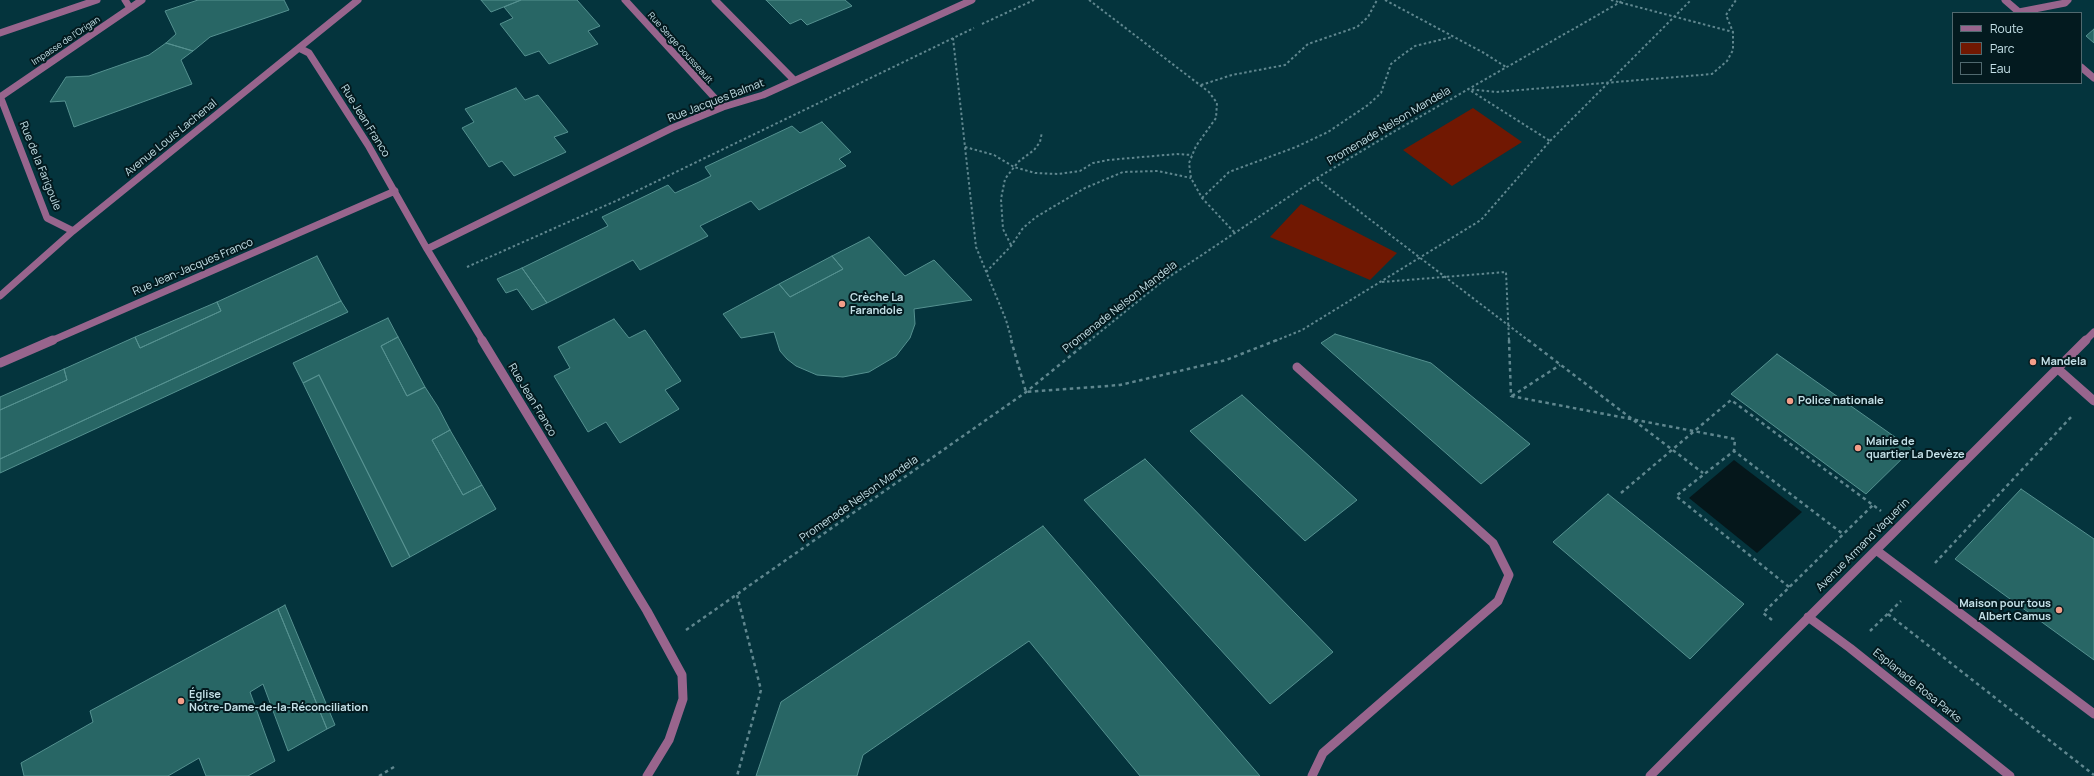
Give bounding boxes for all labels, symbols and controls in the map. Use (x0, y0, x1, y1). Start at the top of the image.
street label: Rue Serge Gousseault (645, 10, 715, 86)
legend (1952, 12, 2082, 84)
street label: Impasse de l'Origan (30, 14, 102, 68)
text: Route (1990, 20, 2023, 37)
text: Parc (1990, 40, 2014, 57)
text: Eau (1990, 60, 2011, 77)
street label: Rue Jacques Balmat (666, 77, 766, 125)
street label: Rue Jean Franco (337, 82, 393, 160)
street label: Promenade Nelson Mandela (1325, 84, 1453, 168)
street label: Avenue Louis Lachenal (122, 97, 220, 179)
street label: Rue de la Farigoule (16, 120, 64, 212)
street label: Rue Jean-Jacques Franco (131, 236, 255, 298)
street label: Promenade Nelson Mandela (1060, 258, 1180, 356)
place label: Crèche La Farandole (850, 291, 903, 317)
marker: Crèche La Farandole (837, 299, 847, 309)
place label: Mandela (2041, 355, 2086, 369)
marker: Mandela (2028, 357, 2038, 367)
street label: Rue Jean Franco (505, 361, 559, 439)
place label: Police nationale (1798, 394, 1884, 408)
marker: Police nationale (1785, 396, 1795, 406)
place label: Mairie de quartier La Devèze (1866, 435, 1965, 461)
marker: Mairie de quartier La Devèze (1853, 443, 1863, 453)
street label: Promenade Nelson Mandela (797, 453, 921, 545)
street label: Avenue Armand Vaquerin (1814, 496, 1912, 594)
place label: Maison pour tous Albert Camus (1959, 597, 2051, 623)
marker: Maison pour tous Albert Camus (2054, 605, 2064, 615)
street label: Esplanade Rosa Parks (1870, 646, 1964, 726)
place label: Église Notre-Dame-de-la-Réconciliation (189, 688, 368, 714)
marker: Église Notre-Dame-de-la-Réconciliation (176, 696, 186, 706)

